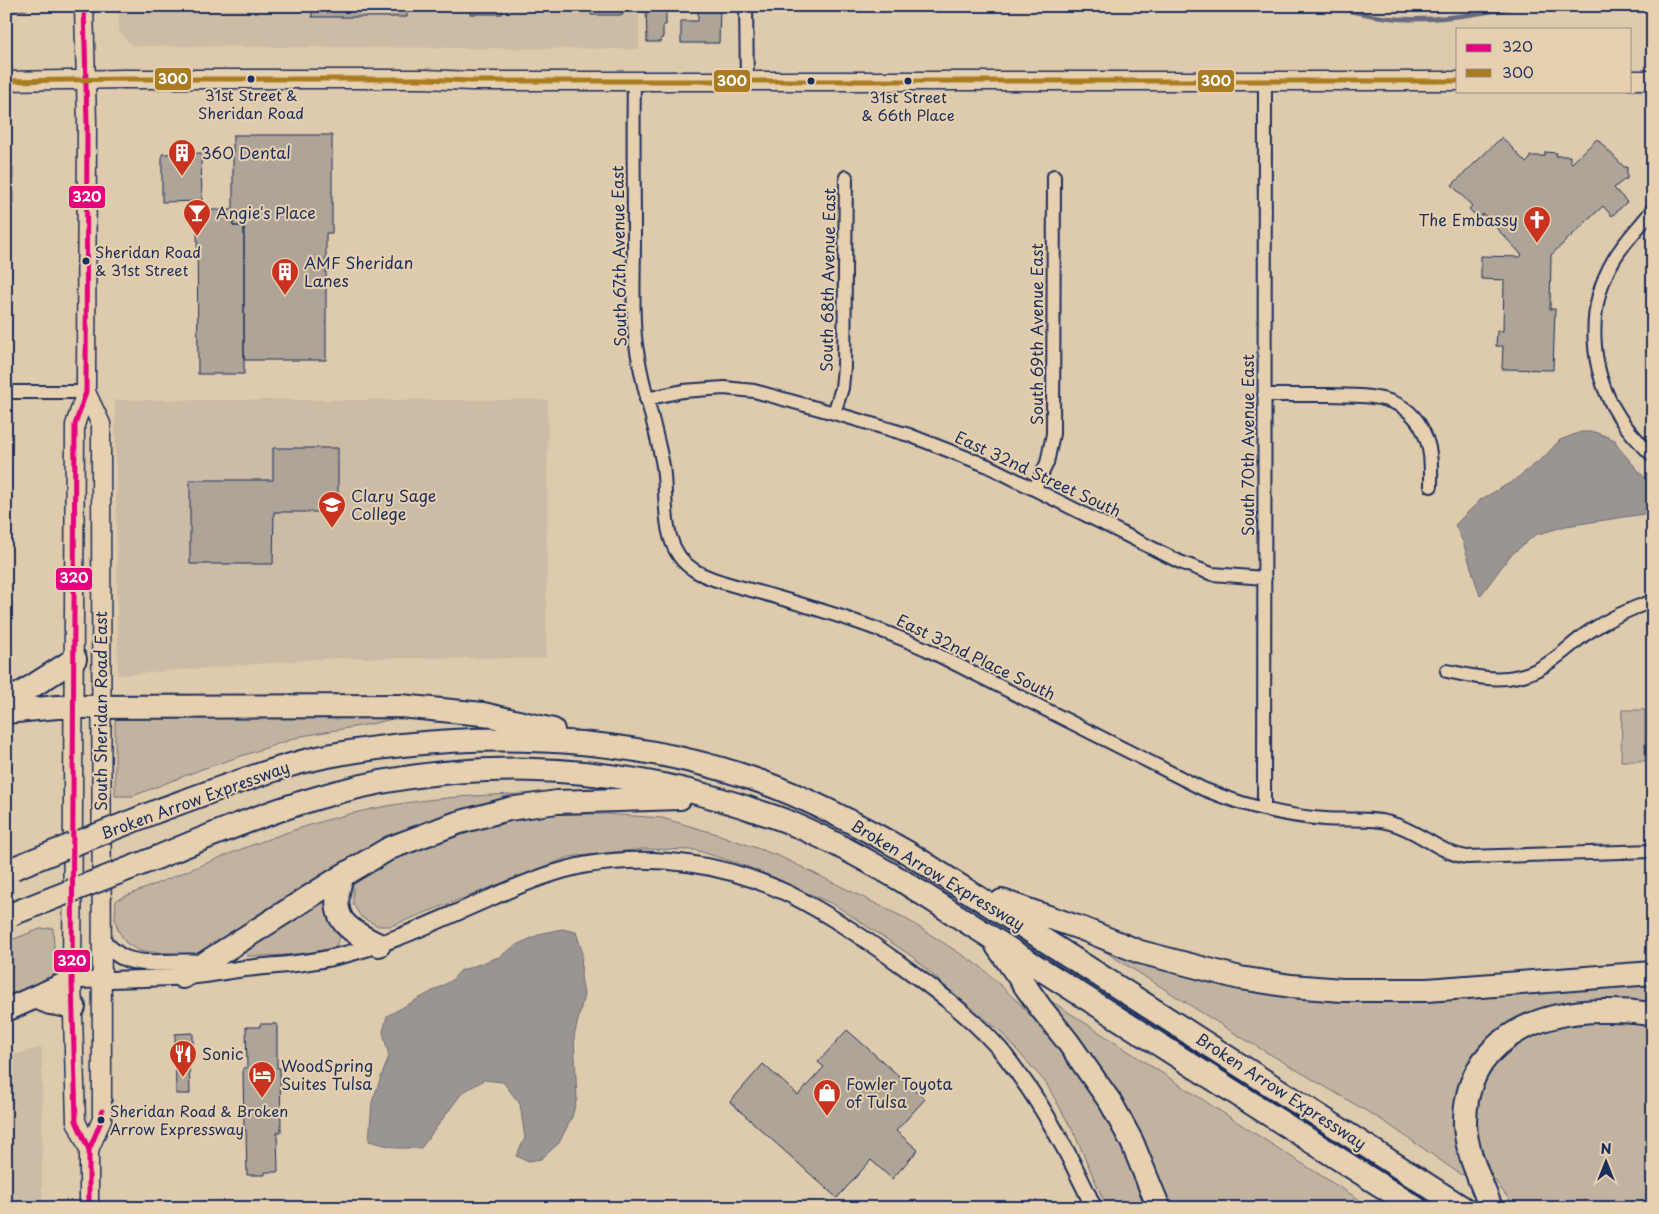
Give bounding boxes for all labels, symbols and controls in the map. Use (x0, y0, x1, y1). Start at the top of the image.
legend (1456, 28, 1632, 92)
text: 320 (1502, 34, 1533, 57)
text: 300 (1502, 60, 1534, 83)
line badge: 300 (154, 67, 192, 91)
text: 300 (158, 68, 188, 89)
line badge: 300 (713, 69, 751, 93)
line badge: 300 (1197, 69, 1235, 93)
text: 300 (717, 70, 747, 91)
text: 300 (1201, 70, 1231, 91)
marker: 31st Street & Sheridan Road (246, 74, 256, 84)
unlabelled marker (806, 76, 816, 86)
marker: 31st Street & 66th Place (903, 76, 913, 86)
place label: 31st Street & Sheridan Road (198, 83, 304, 124)
place label: 31st Street & 66th Place (861, 85, 955, 126)
building icon: 360 Dental (167, 138, 197, 177)
place label: 360 Dental (201, 140, 291, 164)
street label: South 67th Avenue East (604, 165, 632, 347)
line badge: 320 (68, 185, 106, 209)
text: 320 (73, 186, 101, 207)
street label: South 68th Avenue East (813, 188, 841, 372)
bar icon: Angie's Place (182, 198, 212, 237)
place label: Angie's Place (216, 200, 316, 224)
church icon: The Embassy (1522, 205, 1552, 244)
place label: The Embassy (1418, 207, 1518, 231)
place label: Sheridan Road & 31st Street (95, 240, 201, 281)
street label: South 69th Avenue East (1024, 243, 1048, 425)
place label: AMF Sheridan Lanes (304, 250, 413, 292)
marker: Sheridan Road & 31st Street (81, 256, 91, 266)
building icon: AMF Sheridan Lanes (270, 257, 300, 296)
street label: South 70th Avenue East (1235, 354, 1259, 536)
street label: East 32nd Street South (951, 424, 1125, 522)
place label: Clary Sage College (351, 483, 436, 525)
school or university icon: Clary Sage College (317, 490, 347, 529)
line badge: 320 (55, 567, 93, 591)
text: 320 (60, 567, 88, 588)
street label: East 32nd Place South (893, 607, 1060, 705)
street label: South Sheridan Road East (88, 611, 112, 811)
street label: Broken Arrow Expressway (97, 754, 292, 844)
street label: Broken Arrow Expressway (847, 813, 1030, 936)
line badge: 320 (53, 949, 91, 973)
text: 320 (58, 950, 86, 971)
street label: Broken Arrow Expressway (1191, 1026, 1372, 1154)
restaurant icon: Sonic (168, 1039, 198, 1078)
place label: Sonic (202, 1041, 243, 1065)
place label: WoodSpring Suites Tulsa (281, 1053, 373, 1095)
hotel icon: WoodSpring Suites Tulsa (247, 1060, 277, 1099)
place label: Fowler Toyota of Tulsa (846, 1071, 953, 1113)
shop icon: Fowler Toyota of Tulsa (812, 1078, 842, 1117)
place label: Sheridan Road & Broken Arrow Expressway (110, 1099, 288, 1140)
marker: Sheridan Road & Broken Arrow Expressway (96, 1115, 106, 1125)
north arrow (1582, 1136, 1632, 1186)
text: N (1600, 1138, 1612, 1159)

